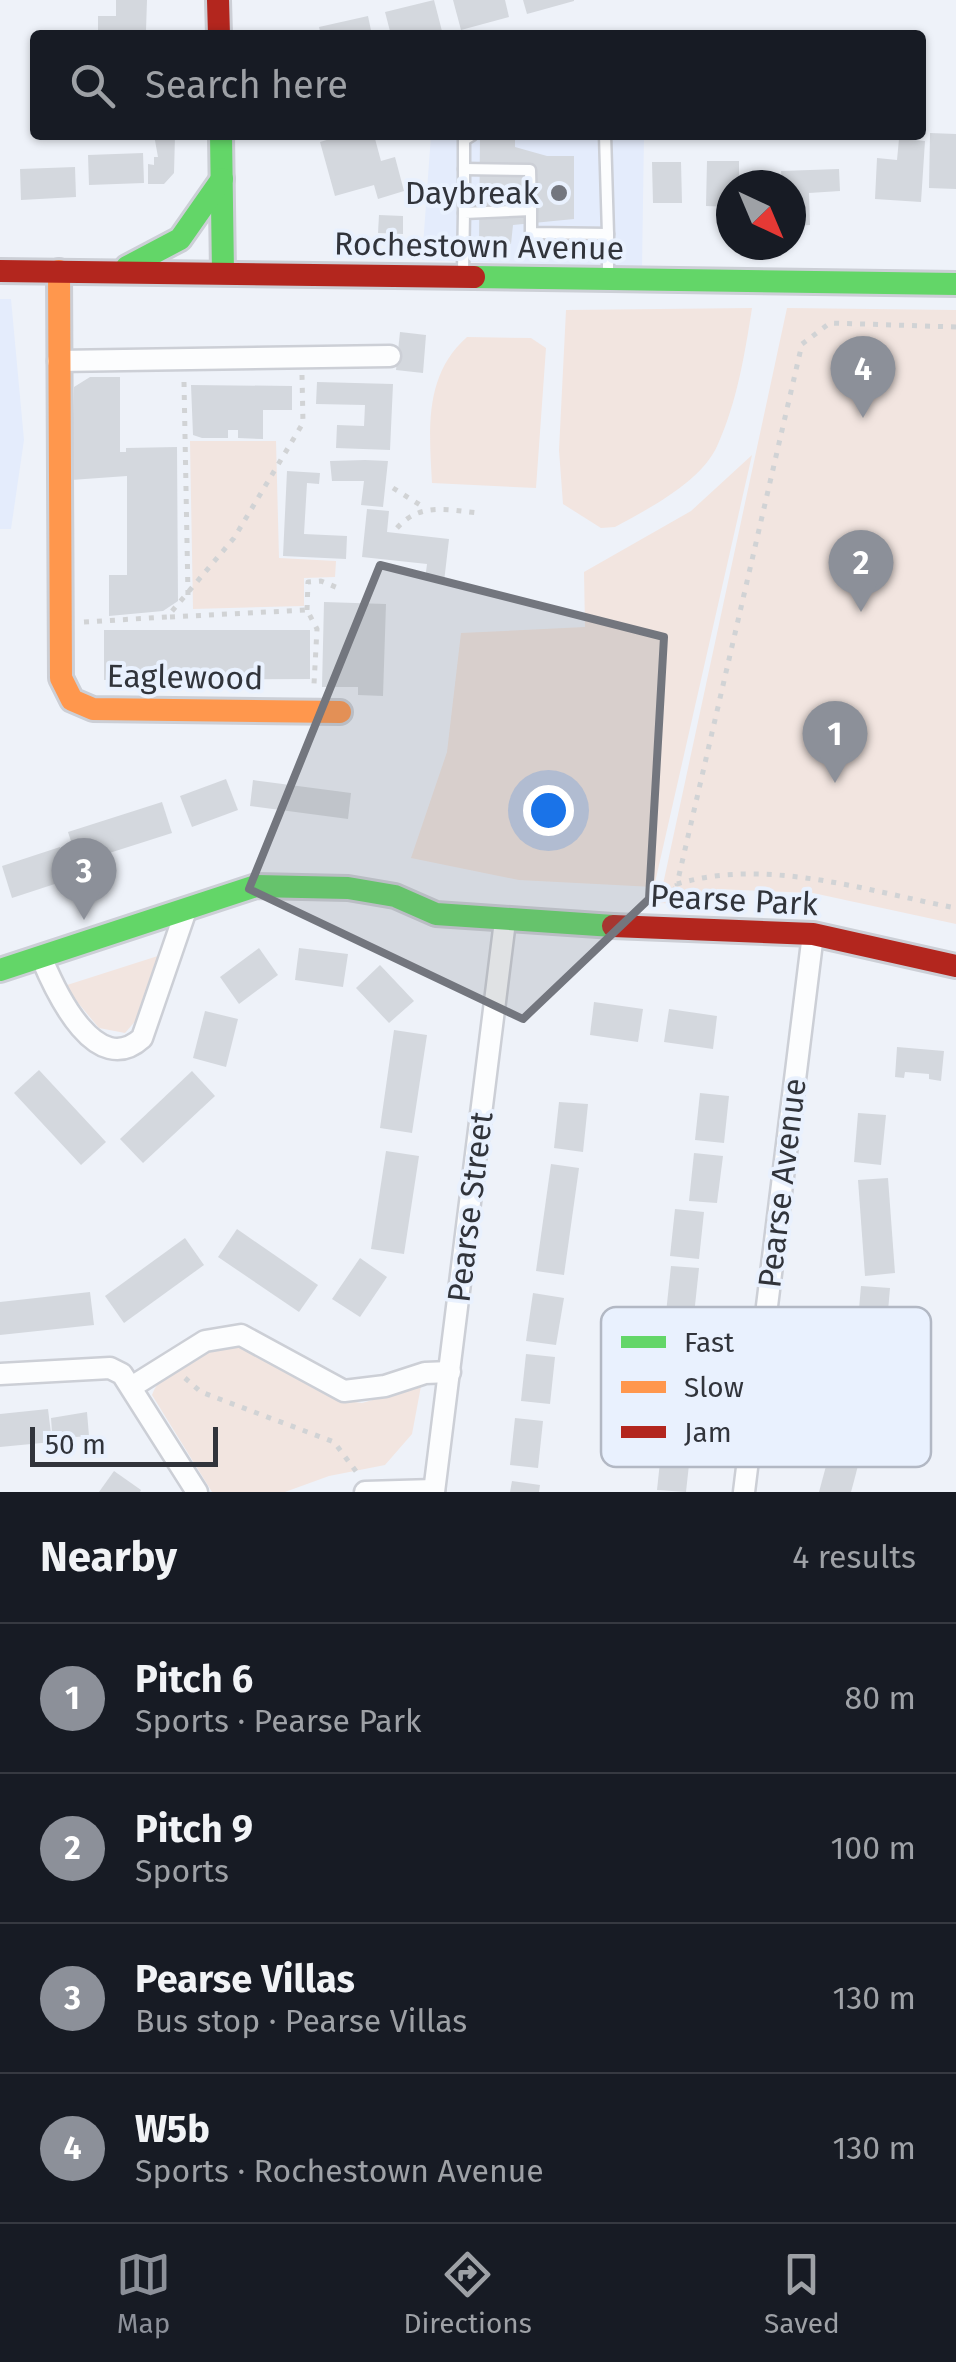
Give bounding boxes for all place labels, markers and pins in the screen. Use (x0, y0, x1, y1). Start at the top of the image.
place label: Daybreak (405, 174, 540, 212)
marker: Daybreak (548, 182, 570, 204)
pin: 4 (830, 336, 896, 418)
pin: 2 (828, 530, 894, 612)
pin: 1 (802, 700, 868, 783)
pin: 3 (52, 838, 116, 920)

